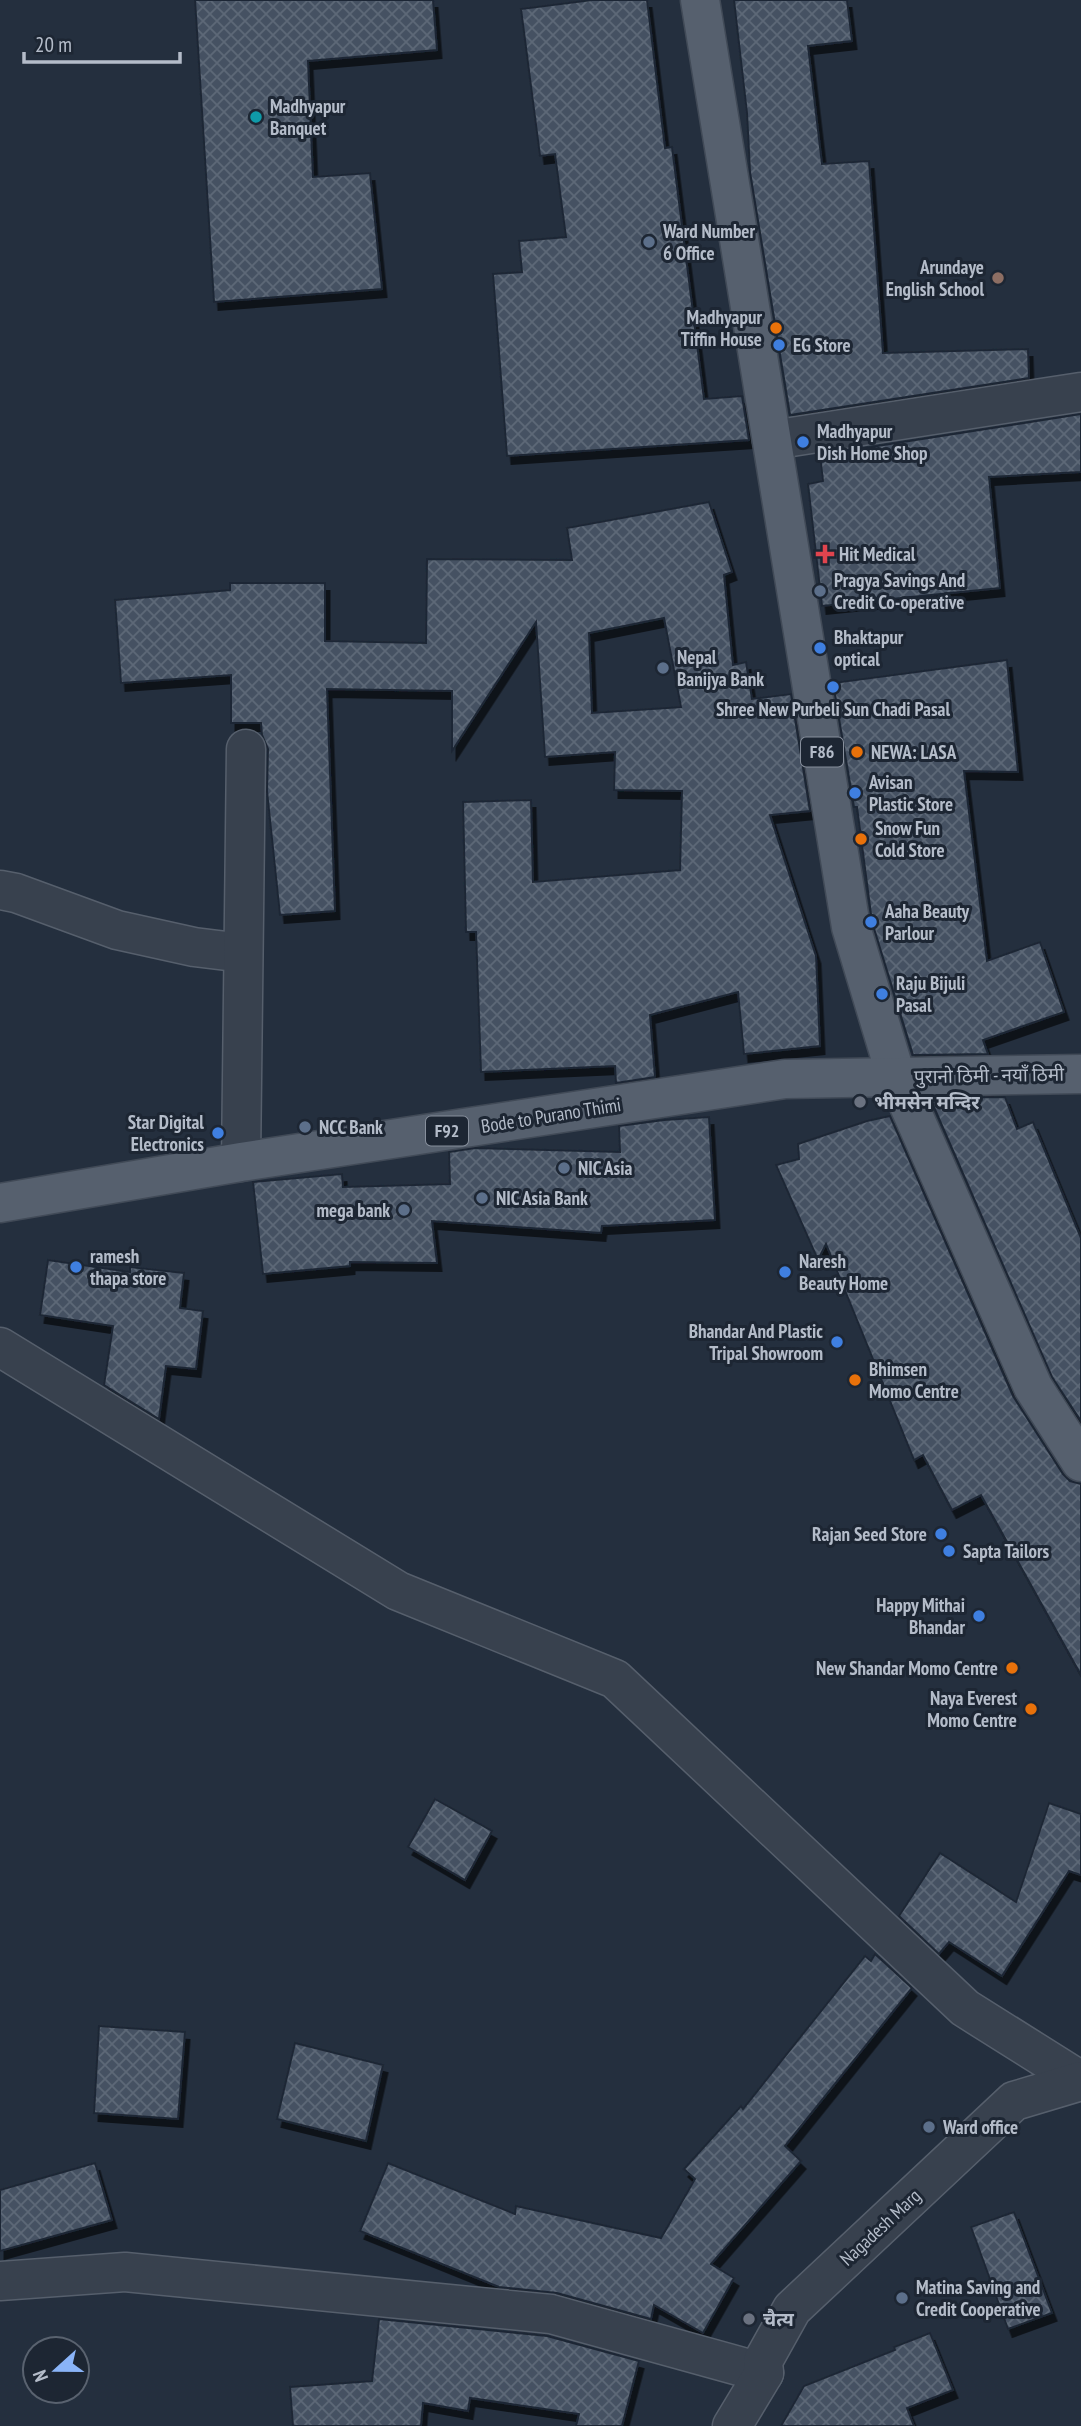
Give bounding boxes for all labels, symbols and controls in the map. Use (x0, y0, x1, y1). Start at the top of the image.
scale bar (24, 21, 180, 65)
text: 20 m (35, 31, 72, 58)
place label: Madhyapur Banquet (270, 94, 346, 140)
marker: Madhyapur Banquet (248, 109, 264, 125)
place label: Ward Number 6 Office (662, 219, 755, 265)
marker: Ward Number 6 Office (641, 234, 657, 250)
place label: Arundaye English School (886, 255, 984, 301)
marker: Arundaye English School (990, 270, 1006, 286)
place label: Madhyapur Tiffin House (681, 305, 762, 351)
marker: Madhyapur Tiffin House (768, 320, 784, 336)
place label: EG Store (793, 333, 851, 357)
marker: EG Store (771, 337, 787, 353)
place label: Madhyapur Dish Home Shop (817, 419, 928, 465)
marker: Madhyapur Dish Home Shop (795, 434, 811, 450)
place label: Hit Medical (839, 542, 916, 566)
marker: Hit Medical (817, 546, 833, 562)
place label: Pragya Savings And Credit Co-operative (834, 568, 965, 614)
marker: Pragya Savings And Credit Co-operative (812, 583, 828, 599)
place label: Bhaktapur optical (834, 625, 904, 671)
marker: Bhaktapur optical (812, 640, 828, 656)
place label: Nepal Banijya Bank (677, 645, 764, 691)
marker: Nepal Banijya Bank (655, 660, 671, 676)
marker: Shree New Purbeli Sun Chadi Pasal (825, 679, 841, 695)
place label: Shree New Purbeli Sun Chadi Pasal (716, 697, 950, 721)
road number: F86 (801, 738, 843, 766)
place label: NEWA: LASA (871, 740, 957, 764)
marker: NEWA: LASA (849, 744, 865, 760)
place label: Avisan Plastic Store (868, 770, 953, 816)
marker: Avisan Plastic Store (847, 785, 863, 801)
place label: Snow Fun Cold Store (875, 816, 945, 862)
marker: Snow Fun Cold Store (853, 831, 869, 847)
place label: Aaha Beauty Parlour (884, 899, 970, 945)
marker: Aaha Beauty Parlour (863, 914, 879, 930)
place label: Raju Bijuli Pasal (896, 971, 965, 1017)
marker: Raju Bijuli Pasal (874, 986, 890, 1002)
street label: पुरानो ठिमी - नयाँ ठिमी (914, 1062, 1065, 1089)
place label: भीमसेन मन्दिर (874, 1090, 980, 1114)
street label: Bode to Purano Thimi (479, 1092, 623, 1138)
marker: भीमसेन मन्दिर (852, 1094, 868, 1110)
place label: Star Digital Electronics (128, 1110, 204, 1156)
place label: NCC Bank (319, 1115, 383, 1139)
road number: F92 (426, 1116, 468, 1146)
marker: NCC Bank (297, 1119, 313, 1135)
marker: Star Digital Electronics (210, 1125, 226, 1141)
place label: NIC Asia (578, 1156, 633, 1180)
marker: NIC Asia (556, 1160, 572, 1176)
place label: NIC Asia Bank (496, 1186, 588, 1210)
marker: NIC Asia Bank (474, 1190, 490, 1206)
place label: mega bank (316, 1198, 390, 1222)
marker: mega bank (396, 1202, 412, 1218)
place label: ramesh thapa store (90, 1244, 166, 1290)
place label: Naresh Beauty Home (799, 1249, 888, 1295)
marker: ramesh thapa store (68, 1259, 84, 1275)
marker: Naresh Beauty Home (777, 1264, 793, 1280)
place label: Bhandar And Plastic Tripal Showroom (689, 1319, 823, 1365)
marker: Bhandar And Plastic Tripal Showroom (829, 1334, 845, 1350)
place label: Bhimsen Momo Centre (869, 1357, 959, 1403)
marker: Bhimsen Momo Centre (847, 1372, 863, 1388)
place label: Rajan Seed Store (812, 1522, 927, 1546)
marker: Rajan Seed Store (933, 1526, 949, 1542)
place label: Sapta Tailors (963, 1539, 1050, 1563)
marker: Sapta Tailors (941, 1543, 957, 1559)
place label: Happy Mithai Bhandar (876, 1593, 965, 1639)
marker: Happy Mithai Bhandar (971, 1608, 987, 1624)
place label: New Shandar Momo Centre (816, 1656, 998, 1680)
marker: New Shandar Momo Centre (1004, 1660, 1020, 1676)
place label: Naya Everest Momo Centre (927, 1686, 1017, 1732)
marker: Naya Everest Momo Centre (1023, 1701, 1039, 1717)
place label: Ward office (942, 2115, 1018, 2139)
marker: Ward office (921, 2119, 937, 2135)
street label: Nagadesh Marg (835, 2184, 925, 2270)
place label: Matina Saving and Credit Cooperative (916, 2275, 1041, 2321)
marker: Matina Saving and Credit Cooperative (894, 2290, 910, 2306)
place label: चैत्य (763, 2307, 795, 2331)
marker: चैत्य (741, 2311, 757, 2327)
north arrow (21, 2335, 91, 2405)
text: N (27, 2367, 53, 2385)

